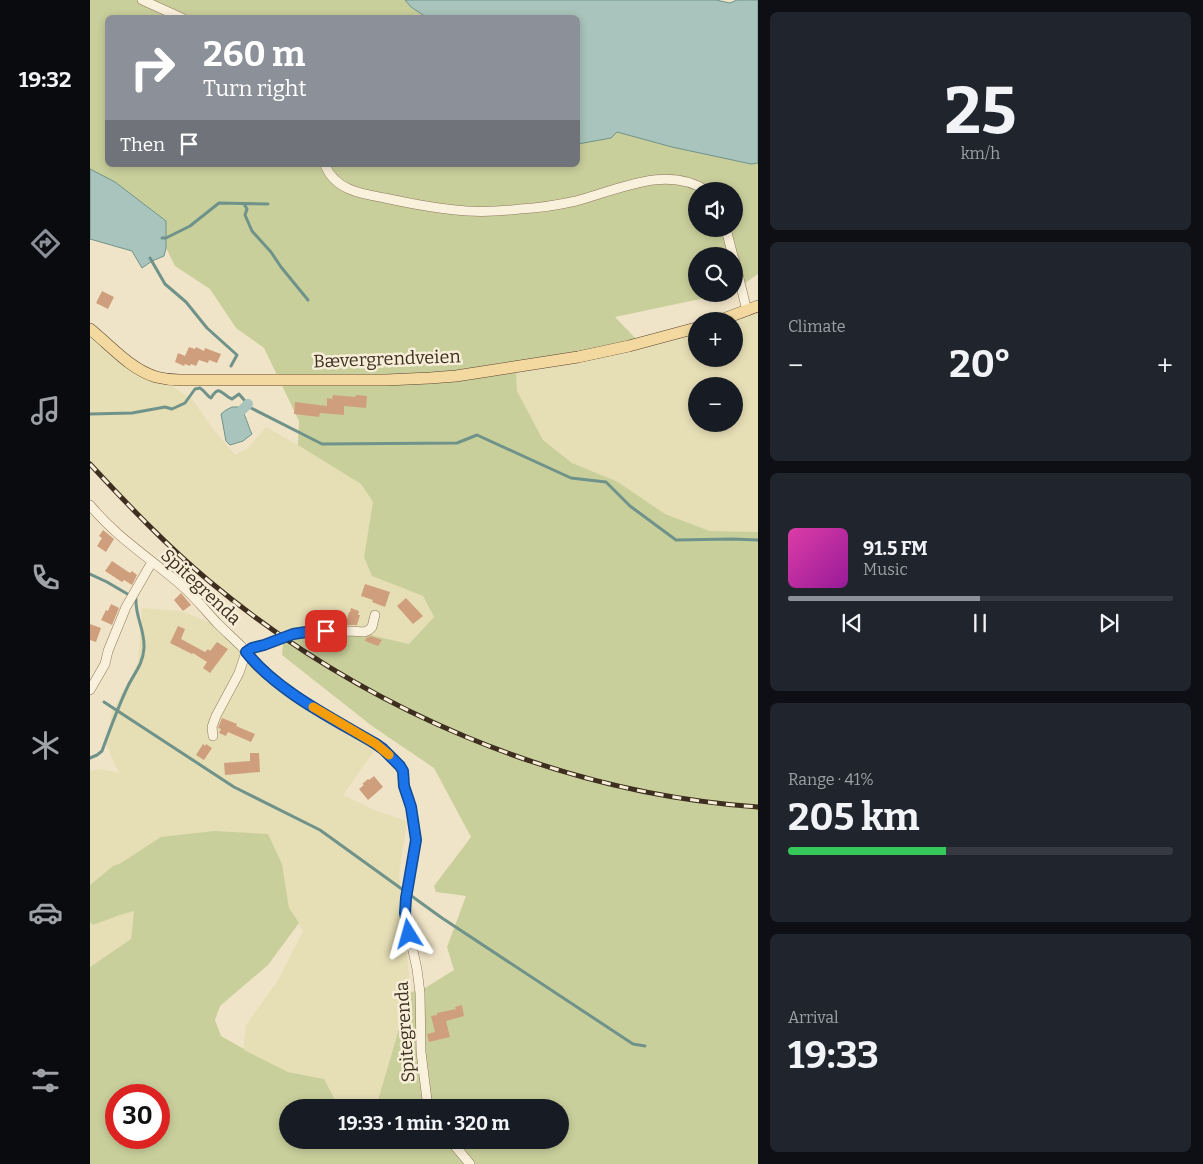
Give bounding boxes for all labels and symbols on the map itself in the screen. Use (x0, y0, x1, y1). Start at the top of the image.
street label: Bævergrendveien (313, 345, 462, 373)
street label: Spitegrenda (156, 544, 246, 630)
pin (305, 610, 347, 652)
position arrow (382, 907, 434, 959)
street label: Spitegrenda (390, 981, 420, 1083)
speed limit sign: 30 (105, 1084, 170, 1149)

